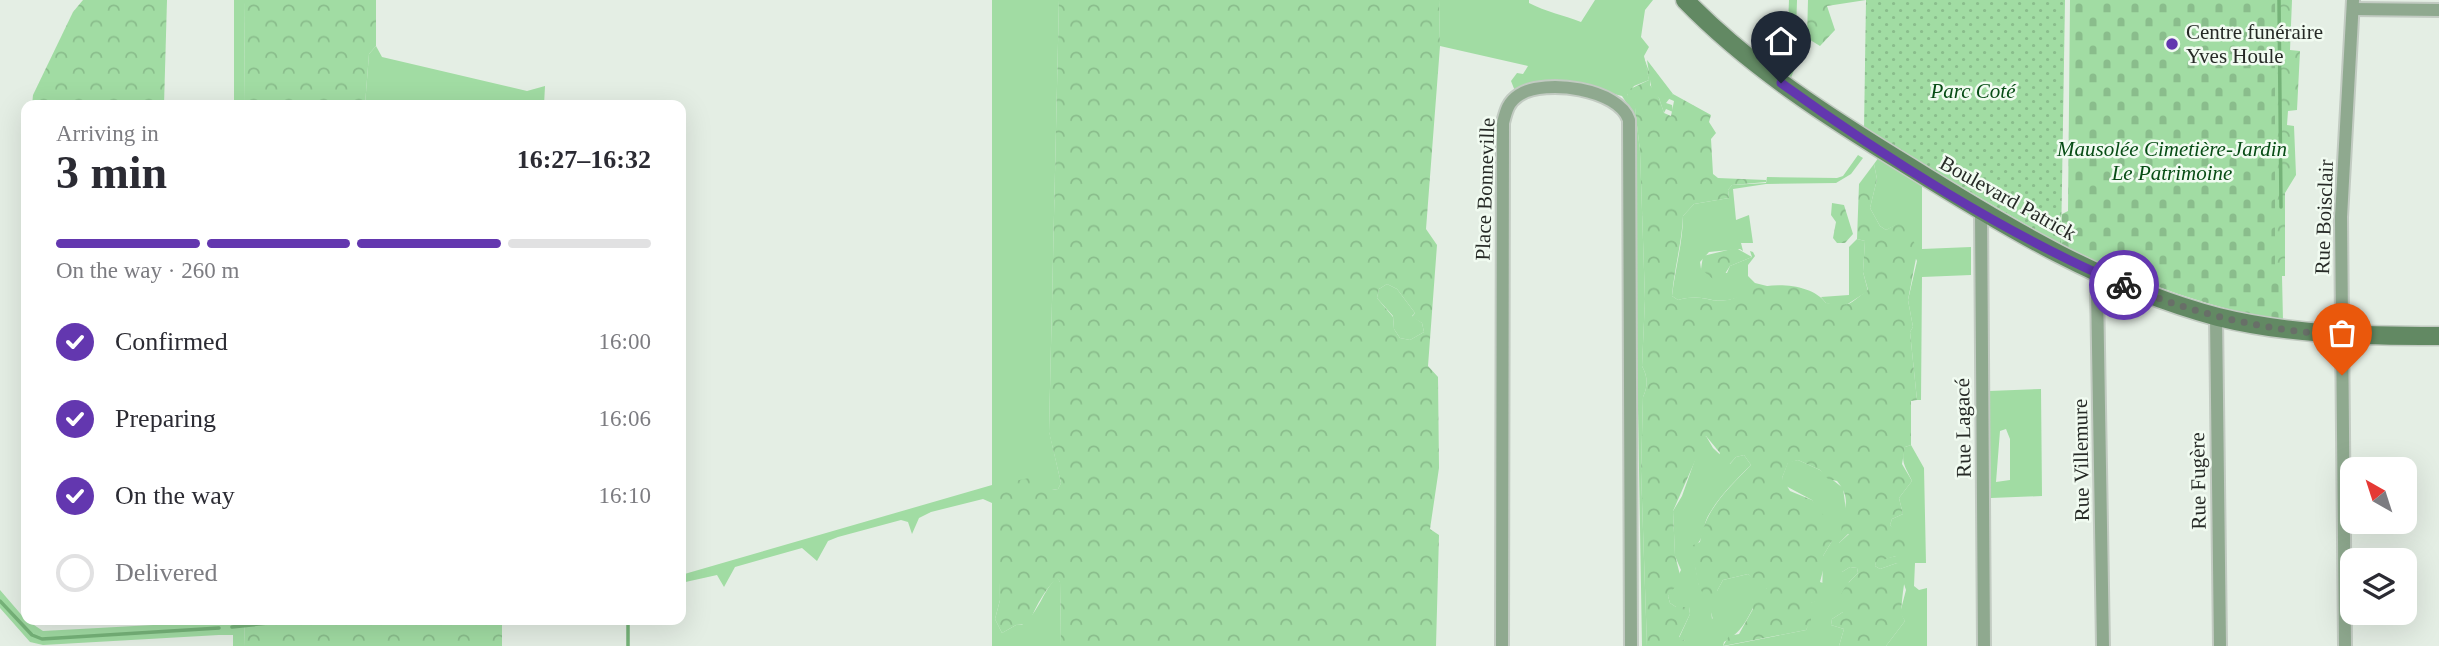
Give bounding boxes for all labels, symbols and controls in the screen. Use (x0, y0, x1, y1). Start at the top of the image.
pin (1751, 11, 1811, 83)
place label: Centre funéraire Yves Houle (2186, 20, 2323, 68)
icon: home (1762, 22, 1800, 60)
marker: Centre funéraire Yves Houle (2164, 36, 2180, 52)
park label: Parc Coté (1930, 79, 2017, 103)
street label: Place Bonneville (1471, 117, 1499, 261)
text: Arriving in (56, 121, 159, 146)
park label: Mausolée Cimetière-Jardin Le Patrimoine (2056, 137, 2287, 185)
text: 16:27–16:32 (517, 145, 651, 174)
text: 3 min (56, 147, 167, 198)
street label: Boulevard Patrick (1936, 151, 2081, 246)
street label: Rue Boisclair (2310, 159, 2338, 275)
courier (2089, 250, 2159, 320)
text: On the way · 260 m (56, 258, 239, 283)
icon: bike (2105, 266, 2143, 304)
pin (2312, 303, 2372, 375)
icon: bag (2323, 314, 2361, 352)
icon: check (56, 323, 94, 361)
text: Confirmed (115, 327, 228, 356)
text: 16:00 (599, 329, 651, 354)
street label: Rue Lagacé (1950, 378, 1976, 478)
street label: Rue Villemure (2068, 399, 2094, 521)
icon: check (56, 400, 94, 438)
text: Preparing (115, 404, 216, 433)
text: 16:06 (599, 406, 651, 431)
street label: Rue Fugère (2185, 432, 2211, 530)
north arrow (2340, 457, 2417, 534)
map controls (2340, 457, 2417, 625)
icon: check (56, 477, 94, 515)
text: On the way (115, 481, 235, 510)
text: 16:10 (599, 483, 651, 508)
button: layers (2340, 548, 2417, 625)
text: Delivered (115, 558, 218, 587)

